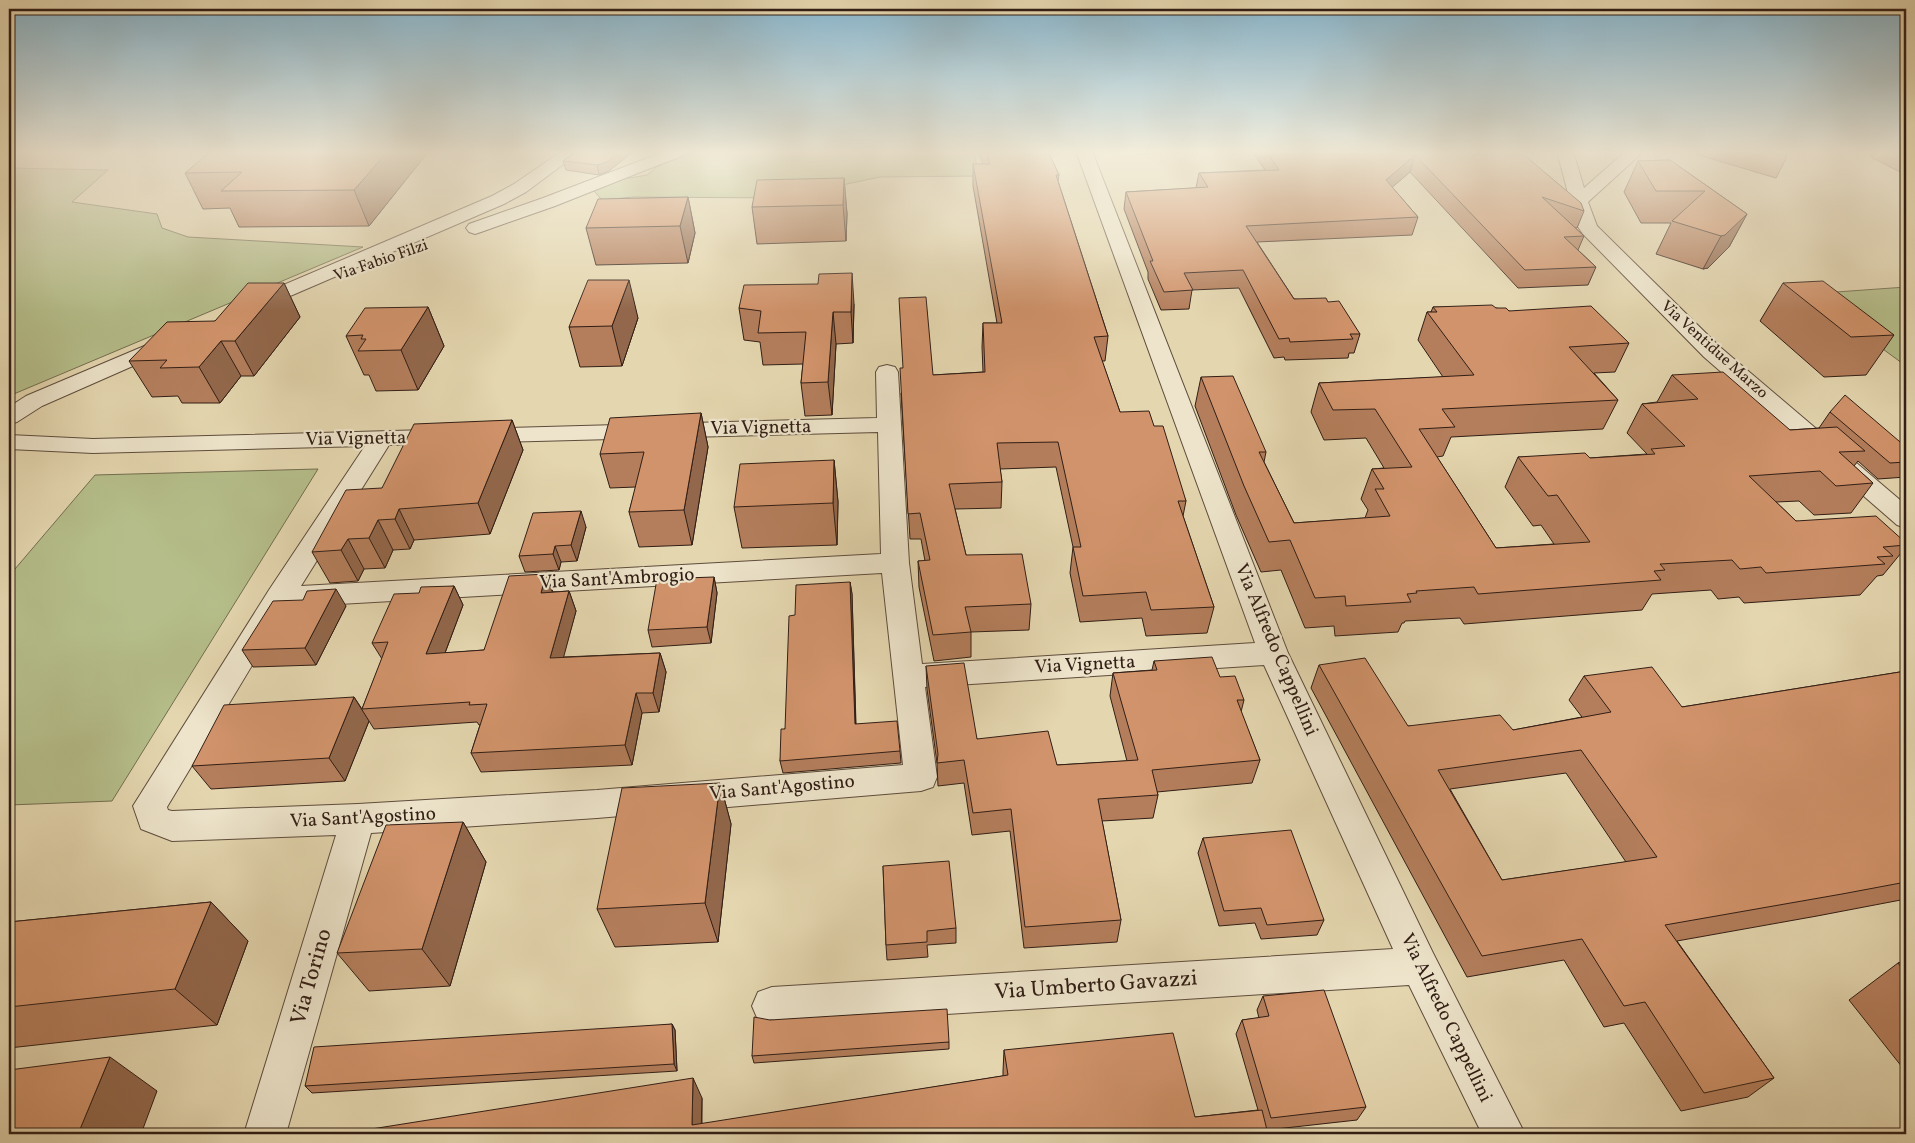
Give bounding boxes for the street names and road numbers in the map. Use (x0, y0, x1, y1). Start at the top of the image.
street label: Via Fabio Filzi (331, 235, 431, 287)
street label: Via Ventidue Marzo (1655, 296, 1773, 404)
street label: Via Vignetta (710, 414, 812, 442)
street label: Via Vignetta (305, 425, 407, 453)
street label: Via Alfredo Cappellini (1228, 560, 1324, 740)
street label: Via Sant'Ambrogio (539, 562, 695, 596)
street label: Via Vignetta (1034, 649, 1136, 681)
street label: Via Sant'Agostino (708, 769, 856, 807)
street label: Via Sant'Agostino (289, 801, 437, 835)
street label: Via Torino (283, 925, 341, 1029)
street label: Via Alfredo Cappellini (1394, 929, 1498, 1107)
street label: Via Umberto Gavazzi (994, 963, 1198, 1009)

